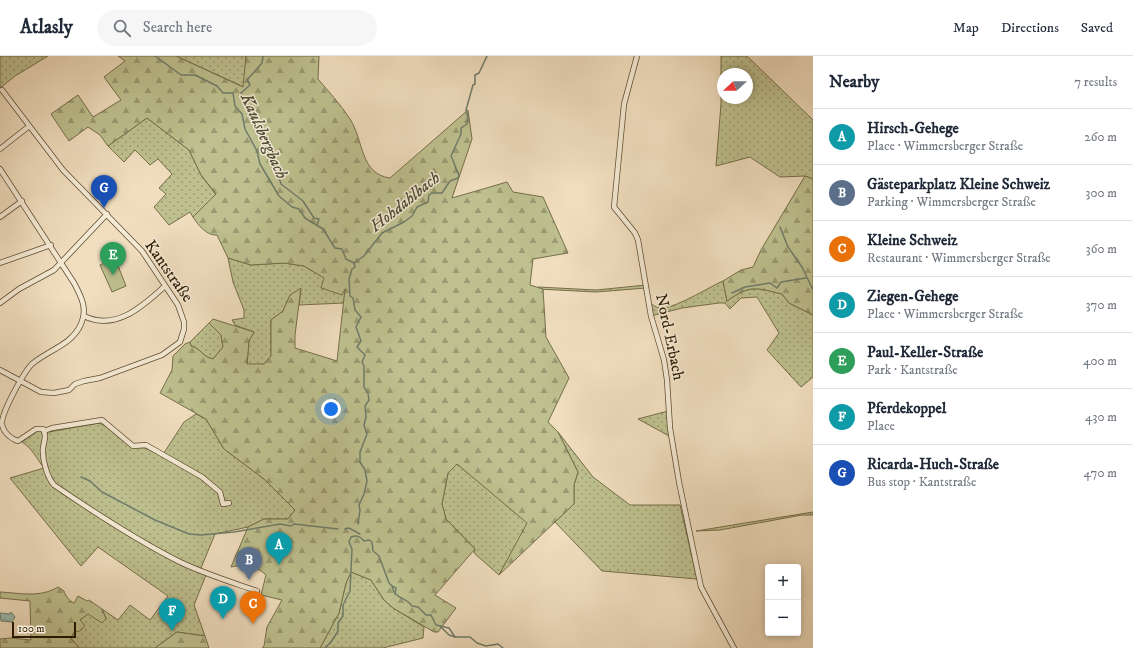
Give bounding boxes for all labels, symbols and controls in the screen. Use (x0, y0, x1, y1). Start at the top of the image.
search box (97, 10, 377, 46)
text: Atlasly (20, 16, 73, 39)
icon: search (111, 17, 133, 39)
text: Search here (143, 18, 212, 37)
text: Map (953, 19, 979, 37)
text: Directions (1001, 19, 1059, 37)
text: Saved (1081, 19, 1113, 37)
north arrow (717, 68, 753, 104)
text: Nearby (829, 71, 879, 93)
text: 7 results (1074, 74, 1117, 90)
water label: Kaulsbergbach (235, 89, 293, 183)
text: Hirsch-Gehege (867, 119, 959, 138)
text: A (838, 129, 846, 145)
text: 260 m (1084, 129, 1117, 145)
text: Place · Wimmersberger Straße (867, 138, 1023, 154)
water label: Hohdahlbach (365, 167, 445, 238)
pin: G (91, 175, 117, 208)
text: Gästeparkplatz Kleine Schweiz (867, 175, 1050, 194)
text: B (838, 185, 846, 201)
text: 300 m (1086, 185, 1117, 201)
text: Parking · Wimmersberger Straße (867, 194, 1036, 210)
text: Kleine Schweiz (867, 231, 958, 250)
street label: Kantstraße (140, 236, 198, 306)
text: C (838, 241, 846, 257)
text: 360 m (1086, 241, 1117, 257)
pin: E (100, 242, 126, 275)
text: Restaurant · Wimmersberger Straße (867, 250, 1051, 266)
text: Ziegen-Gehege (867, 287, 958, 306)
street label: Nord-Erbach (651, 292, 689, 383)
text: D (837, 297, 847, 313)
text: 370 m (1086, 297, 1117, 313)
text: Place · Wimmersberger Straße (867, 306, 1023, 322)
text: Paul-Keller-Straße (867, 343, 983, 362)
text: E (837, 353, 847, 369)
text: 400 m (1083, 353, 1117, 369)
text: Park · Kantstraße (867, 362, 958, 378)
your location (321, 399, 341, 419)
text: Pferdekoppel (867, 399, 946, 418)
text: F (838, 409, 846, 425)
text: 430 m (1085, 409, 1117, 425)
text: Place (867, 418, 895, 434)
text: Ricarda-Huch-Straße (867, 455, 999, 474)
text: G (837, 465, 847, 481)
text: 470 m (1084, 465, 1117, 481)
text: Bus stop · Kantstraße (867, 474, 976, 490)
pin: A (266, 532, 292, 565)
pin: B (236, 547, 262, 580)
map controls (765, 564, 801, 636)
button: + (765, 564, 801, 600)
pin: D (210, 586, 236, 619)
pin: C (240, 591, 266, 624)
pin: F (159, 598, 185, 631)
button: − (765, 600, 801, 636)
scale bar (12, 620, 76, 639)
text: 100 m (18, 622, 44, 636)

